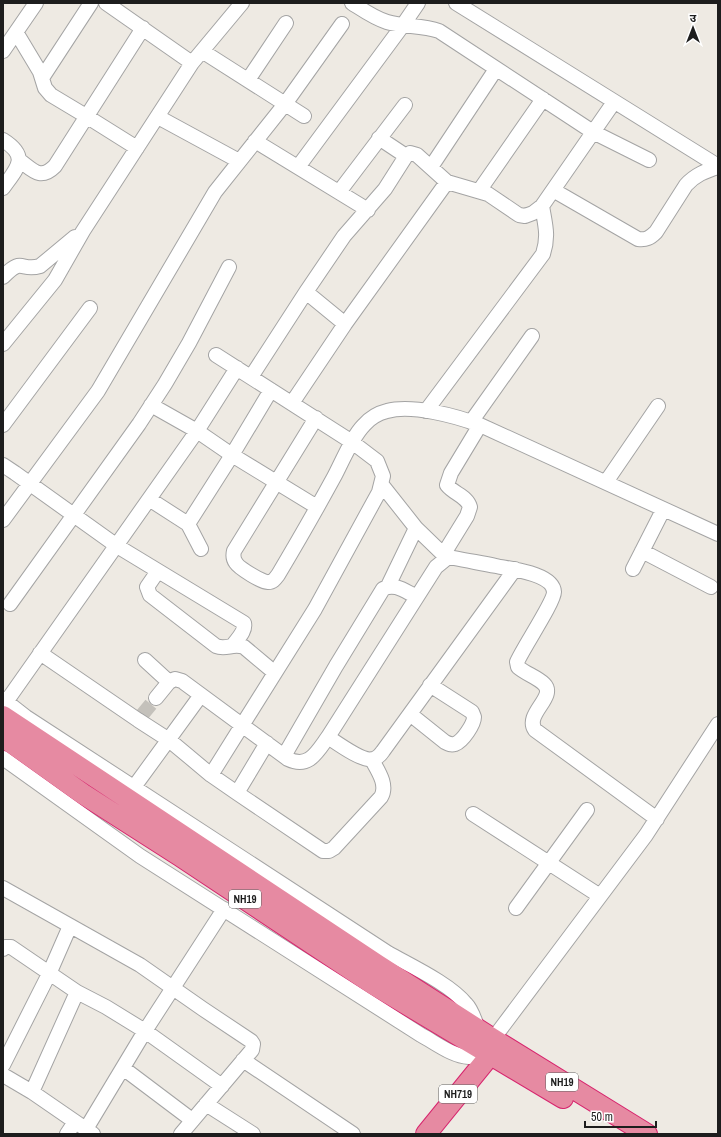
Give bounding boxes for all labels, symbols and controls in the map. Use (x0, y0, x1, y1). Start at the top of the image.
north arrow (673, 8, 713, 48)
text: उ (690, 11, 697, 25)
road number: NH19 (229, 890, 261, 908)
road number: NH19 (546, 1073, 578, 1091)
road number: NH719 (439, 1085, 477, 1103)
scale bar (585, 1103, 656, 1129)
text: 50 m (591, 1109, 613, 1125)

